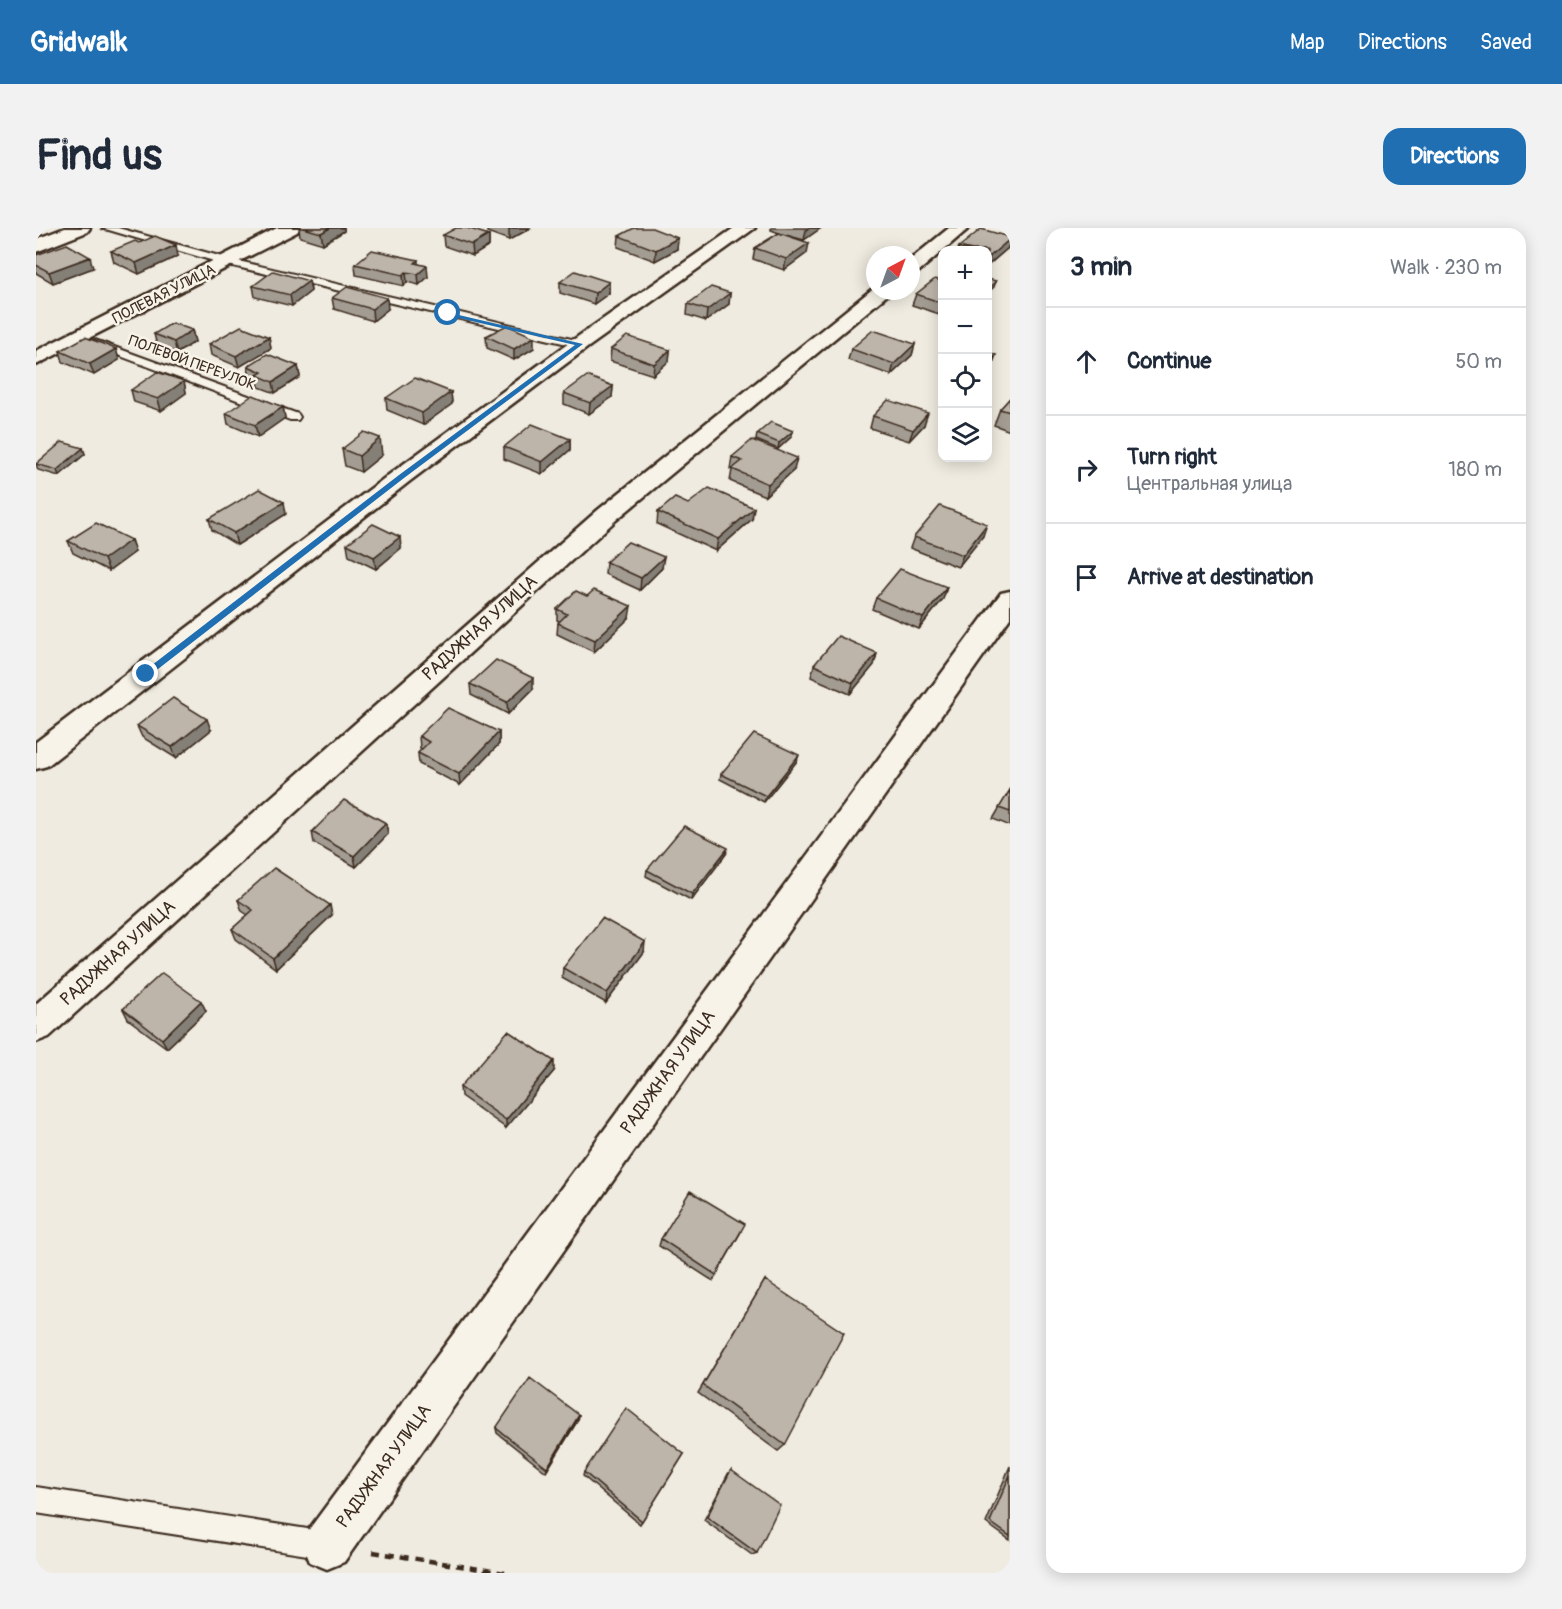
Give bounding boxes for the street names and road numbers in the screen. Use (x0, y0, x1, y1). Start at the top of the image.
street label: ПОЛЕВАЯ УЛИЦА (109, 260, 219, 328)
street label: ПОЛЕВОЙ ПЕРЕУЛОК (126, 331, 258, 395)
street label: РАДУЖНАЯ УЛИЦА (418, 570, 543, 686)
street label: РАДУЖНАЯ УЛИЦА (56, 895, 181, 1011)
street label: РАДУЖНАЯ УЛИЦА (615, 1005, 721, 1138)
street label: РАДУЖНАЯ УЛИЦА (331, 1399, 437, 1532)

